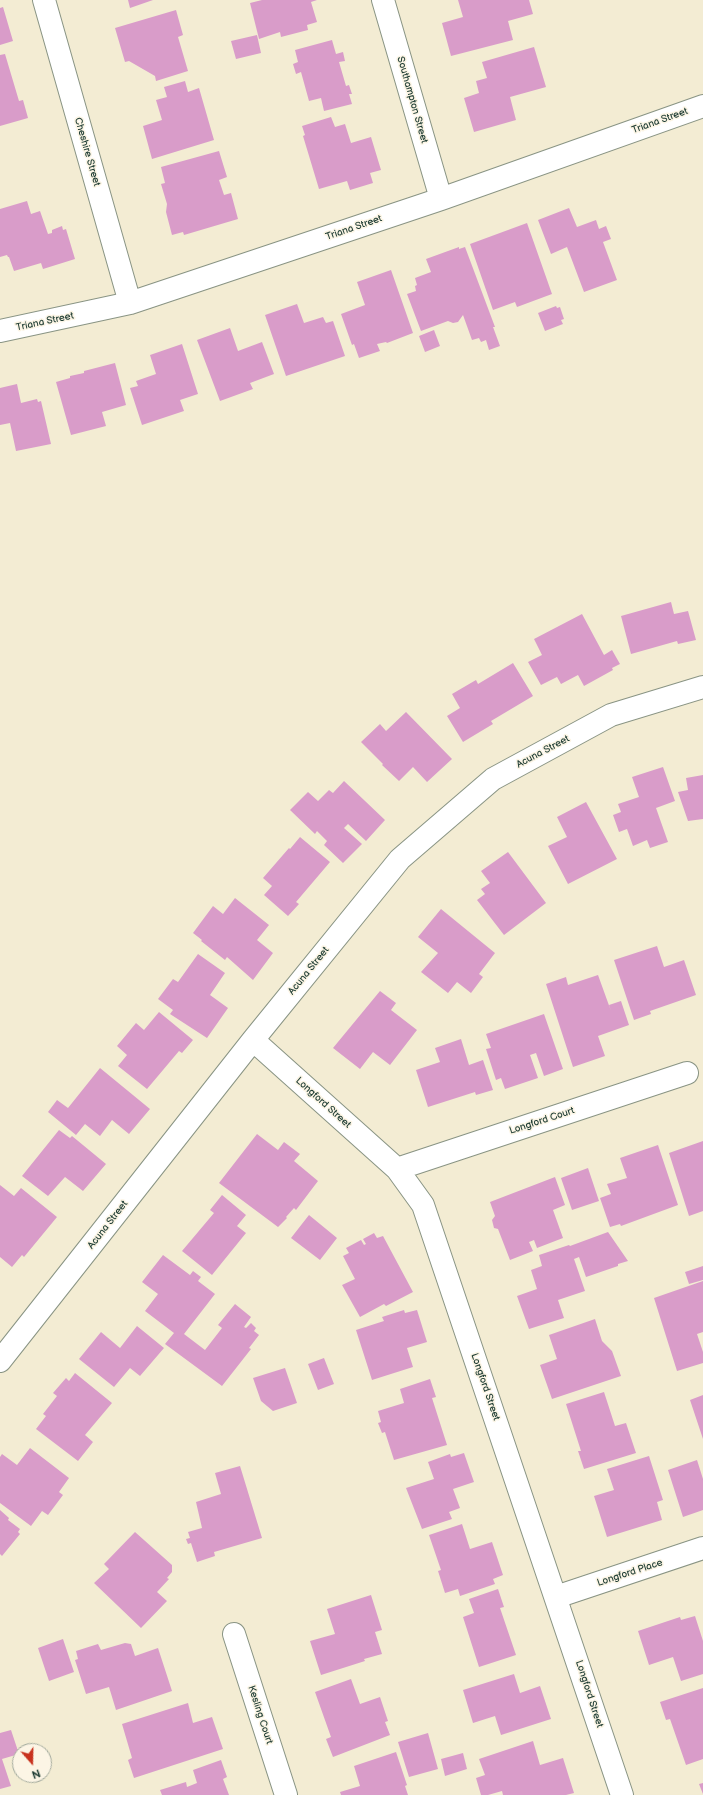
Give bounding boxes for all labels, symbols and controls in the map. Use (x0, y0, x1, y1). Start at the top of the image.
street label: Southampton Street (394, 55, 430, 145)
street label: Triana Street (630, 105, 690, 137)
street label: Cheshire Street (71, 116, 103, 188)
street label: Triana Street (324, 213, 384, 243)
street label: Triana Street (15, 310, 75, 334)
street label: Acuna Street (514, 733, 572, 771)
street label: Acuna Street (286, 945, 332, 997)
street label: Longford Street (293, 1075, 353, 1131)
street label: Longford Court (508, 1105, 576, 1137)
street label: Acuna Street (85, 1198, 131, 1252)
street label: Longford Street (468, 1352, 502, 1422)
street label: Longford Place (596, 1557, 664, 1589)
street label: Longford Street (572, 1659, 606, 1729)
street label: Kesling Court (245, 1684, 275, 1746)
north arrow (12, 1743, 52, 1783)
text: N (30, 1766, 42, 1781)

